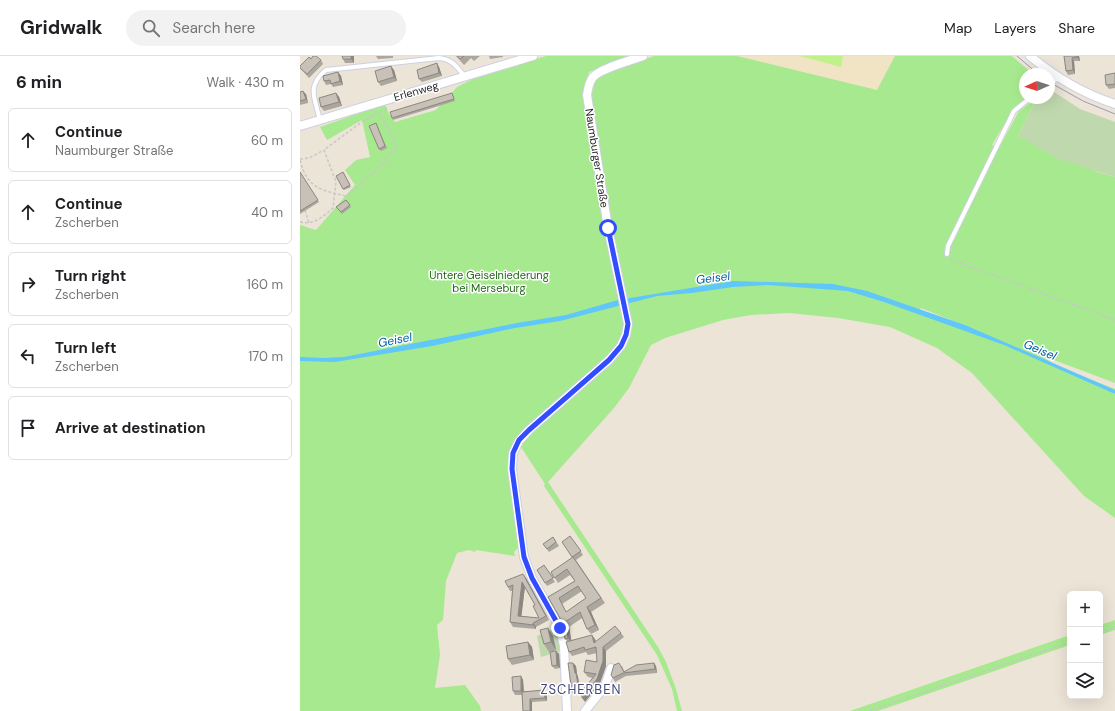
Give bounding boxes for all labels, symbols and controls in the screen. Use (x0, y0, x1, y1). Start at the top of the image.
search box (126, 10, 406, 46)
text: Gridwalk (20, 15, 102, 40)
icon: search (140, 17, 162, 39)
text: Search here (172, 18, 255, 38)
text: Map (944, 19, 972, 37)
text: Layers (994, 19, 1036, 37)
text: Share (1058, 19, 1095, 37)
north arrow (1019, 68, 1055, 104)
text: 6 min (16, 71, 62, 93)
text: Walk · 430 m (207, 74, 284, 91)
street label: Erlenweg (392, 78, 440, 104)
street label: Naumburger Straße (582, 107, 612, 209)
text: Continue (55, 122, 123, 142)
icon: ahead (17, 129, 39, 151)
text: 60 m (251, 132, 283, 149)
text: Naumburger Straße (55, 142, 173, 159)
text: Continue (55, 194, 123, 214)
icon: ahead (17, 201, 39, 223)
text: 40 m (251, 204, 283, 221)
text: Zscherben (55, 214, 119, 231)
route start (599, 219, 617, 237)
text: Turn right (55, 266, 126, 286)
park label: Untere Geiselniederung bei Merseburg (429, 268, 549, 295)
water label: Geisel (695, 268, 731, 288)
icon: right (17, 273, 39, 295)
text: 160 m (247, 276, 283, 293)
text: Zscherben (55, 286, 119, 303)
water label: Geisel (377, 329, 414, 351)
water label: Geisel (1021, 336, 1059, 364)
text: Turn left (55, 338, 116, 358)
icon: left (17, 345, 39, 367)
text: 170 m (248, 348, 283, 365)
text: Zscherben (55, 358, 119, 375)
icon: arrive (17, 417, 39, 439)
text: Arrive at destination (55, 418, 206, 438)
map controls (1067, 591, 1103, 699)
button: + (1067, 591, 1103, 627)
route end (551, 619, 569, 637)
button: − (1067, 627, 1103, 663)
button: layers (1067, 663, 1103, 699)
district label: ZSCHERBEN (541, 681, 621, 698)

